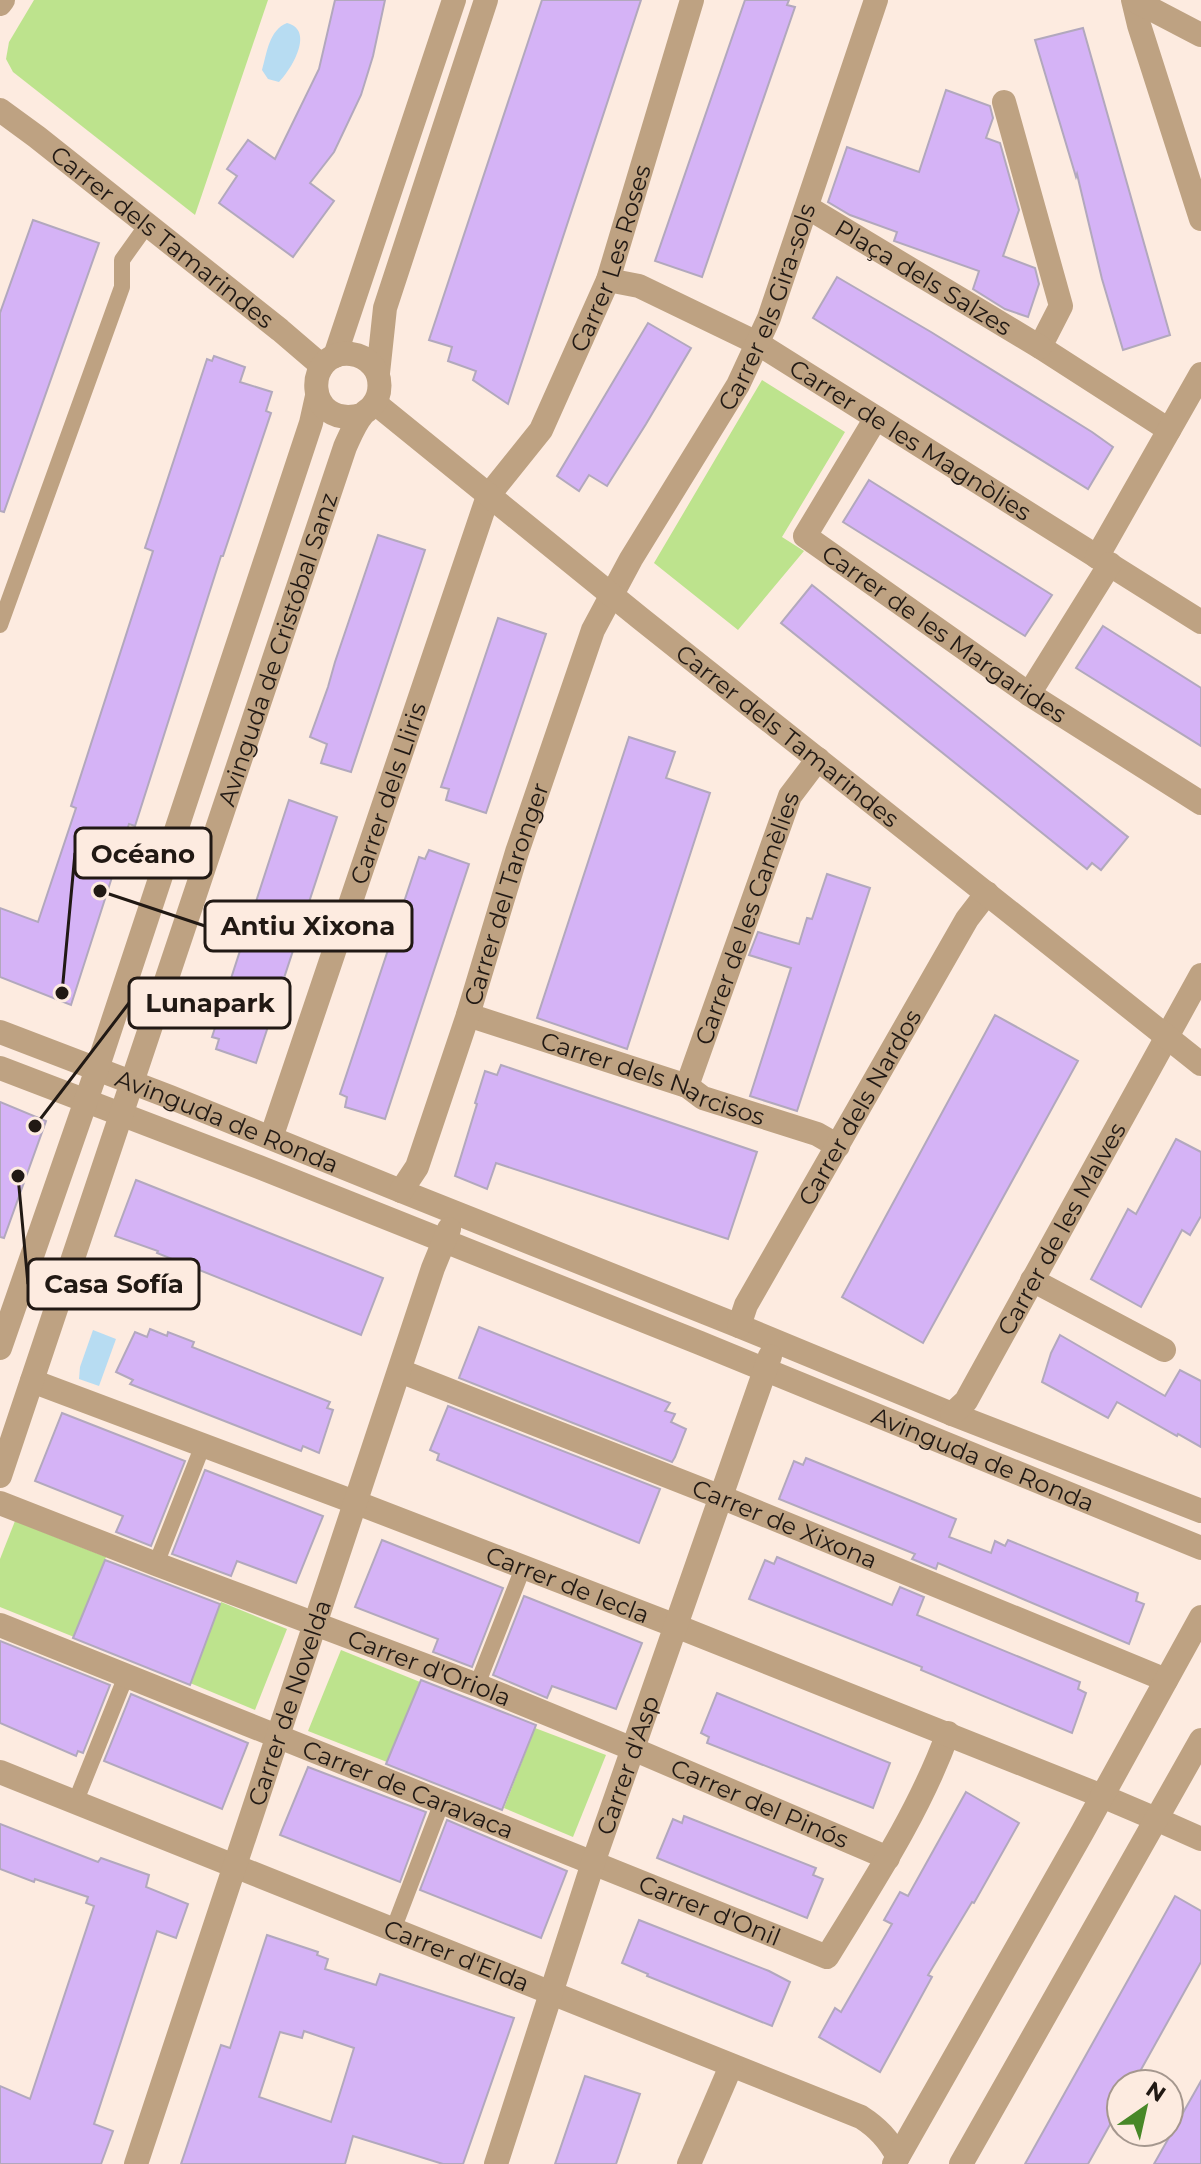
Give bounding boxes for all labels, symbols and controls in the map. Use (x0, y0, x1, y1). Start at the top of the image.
street label: Carrer dels Tamarindes (45, 139, 280, 334)
street label: Carrer Les Roses (563, 161, 656, 356)
street label: Carrer els Gira-sols (711, 200, 821, 416)
street label: Plaça dels Salzes (830, 213, 1017, 341)
street label: Carrer de les Magnòlies (784, 353, 1037, 526)
street label: Avinguda de Cristóbal Sanz (211, 489, 343, 809)
street label: Carrer de les Margarides (817, 538, 1072, 729)
street label: Carrer dels Tamarindes (670, 638, 905, 833)
street label: Carrer dels Lliris (343, 698, 432, 888)
street label: Carrer del Taronger (457, 778, 554, 1009)
street label: Carrer de les Camèlies (688, 788, 805, 1049)
callout: Océano (75, 828, 211, 878)
text: Océano (91, 838, 195, 870)
callout: Antiu Xixona (205, 901, 412, 951)
text: Antiu Xixona (220, 910, 395, 942)
callout: Lunapark (129, 978, 290, 1028)
text: Lunapark (145, 987, 276, 1019)
street label: Carrer dels Nardos (792, 1004, 927, 1211)
street label: Carrer dels Narcisos (537, 1025, 769, 1131)
street label: Avinguda de Ronda (112, 1063, 343, 1179)
street label: Carrer de les Malves (991, 1117, 1131, 1340)
callout: Casa Sofía (28, 1259, 199, 1309)
text: Casa Sofía (44, 1268, 184, 1300)
street label: Avinguda de Ronda (868, 1400, 1099, 1517)
street label: Carrer de Xixona (688, 1473, 882, 1574)
street label: Carrer de Iecla (482, 1540, 654, 1629)
street label: Carrer de Novelda (241, 1596, 337, 1810)
street label: Carrer d'Oriola (344, 1623, 516, 1712)
street label: Carrer d'Asp (590, 1692, 665, 1838)
street label: Carrer de Caravaca (298, 1733, 518, 1844)
street label: Carrer del Pinós (667, 1752, 853, 1854)
street label: Carrer d'Onil (635, 1869, 785, 1951)
street label: Carrer d'Elda (380, 1913, 534, 1997)
north arrow (1105, 2068, 1185, 2148)
text: N (1141, 2076, 1171, 2108)

